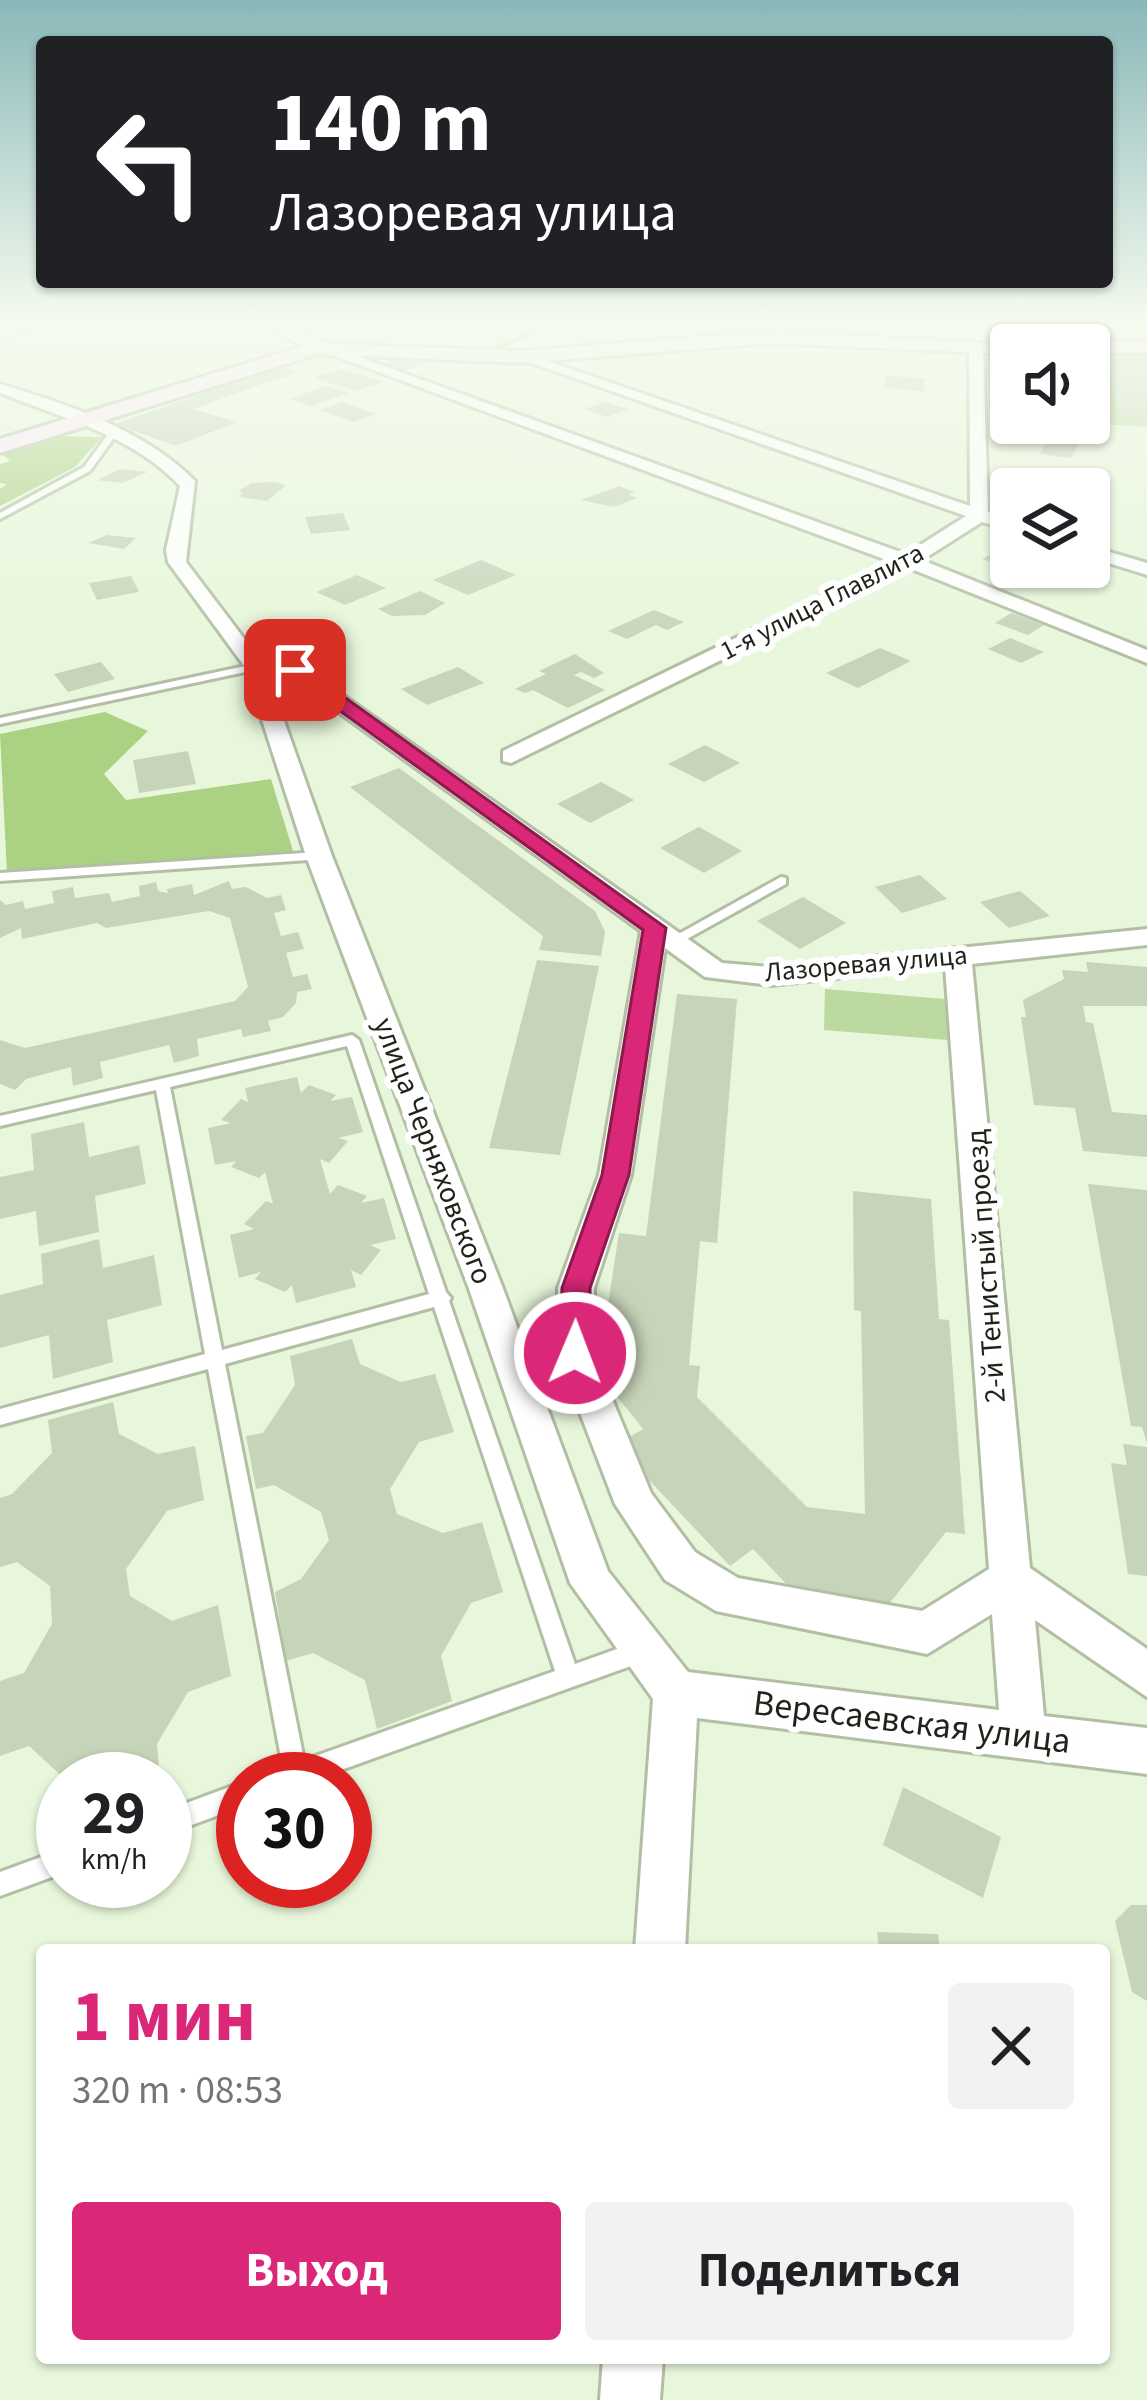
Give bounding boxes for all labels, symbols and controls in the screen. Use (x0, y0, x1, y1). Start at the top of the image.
text: 140 m (270, 64, 492, 184)
icon: left (72, 84, 228, 240)
text: Лазоревая улица (270, 175, 677, 252)
map controls (990, 324, 1110, 588)
button: sound (990, 324, 1110, 444)
button: layers (990, 468, 1110, 588)
street label: 1-я улица Главлита (713, 534, 931, 670)
pin (244, 619, 346, 721)
icon: arrive (262, 637, 328, 703)
street label: Лазоревая улица (763, 936, 969, 992)
street label: улица Черняховского (362, 1011, 504, 1291)
street label: 2-й Тенистый проезд (955, 1128, 1017, 1404)
position arrow (512, 1290, 638, 1416)
street label: Вересаевская улица (750, 1677, 1074, 1767)
speed limit sign: 30 (216, 1752, 372, 1908)
text: 29 (82, 1772, 146, 1857)
text: km/h (81, 1838, 147, 1881)
text: 1 мин (72, 1966, 256, 2069)
button: close (948, 1983, 1074, 2109)
text: 320 m · 08:53 (72, 2063, 283, 2119)
button: Выход (72, 2202, 561, 2340)
button: Поделиться (585, 2202, 1074, 2340)

